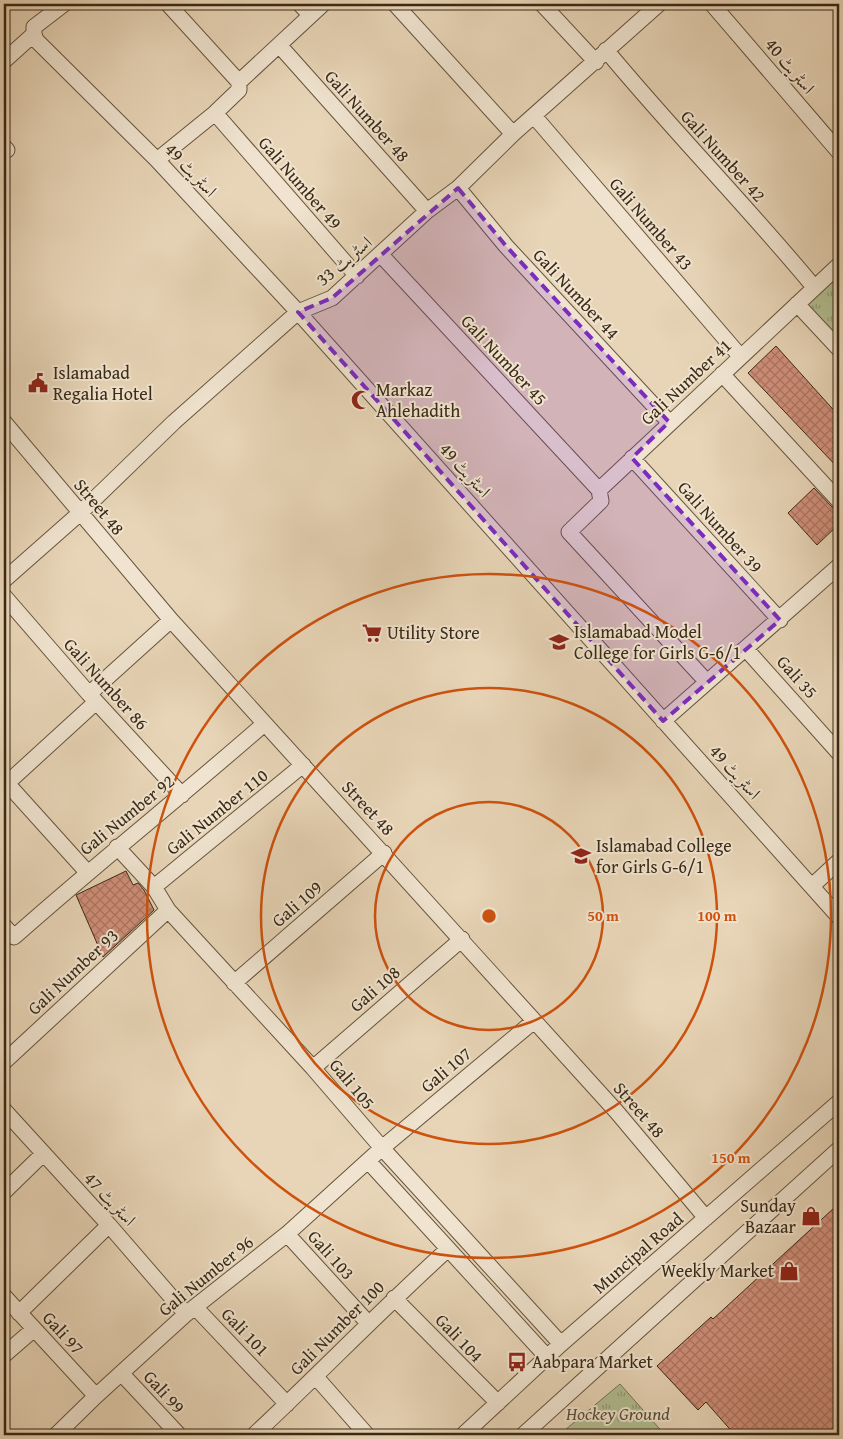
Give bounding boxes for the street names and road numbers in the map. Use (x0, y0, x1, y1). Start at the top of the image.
street label: اسٹریٹ 40 (759, 32, 822, 100)
street label: Gali Number 48 (319, 64, 416, 168)
street label: Gali Number 42 (675, 104, 772, 208)
street label: Gali Number 49 (252, 130, 349, 235)
street label: اسٹریٹ 49 (159, 136, 224, 203)
street label: Gali Number 43 (603, 171, 700, 276)
street label: اسٹریٹ 33 (310, 229, 378, 292)
street label: Gali Number 44 (527, 242, 626, 345)
street label: Gali Number 45 (455, 308, 554, 411)
street label: Gali Number 41 (634, 332, 737, 431)
street label: اسٹریٹ 49 (433, 436, 498, 503)
street label: Street 48 (68, 472, 131, 541)
street label: Gali Number 39 (672, 475, 769, 579)
street label: Gali Number 86 (58, 632, 155, 736)
street label: Gali 35 (770, 649, 824, 704)
street label: اسٹریٹ 49 (703, 738, 768, 805)
street label: Gali Number 110 (160, 762, 274, 861)
street label: Gali Number 92 (73, 768, 180, 862)
street label: Street 48 (336, 774, 401, 841)
street label: Gali 109 (265, 874, 328, 933)
street label: Gali Number 93 (21, 922, 124, 1021)
street label: Gali 108 (343, 959, 406, 1018)
street label: Gali 107 (414, 1040, 477, 1099)
street label: Gali 105 (323, 1052, 382, 1115)
street label: Street 48 (607, 1076, 671, 1144)
street label: اسٹریٹ 47 (78, 1165, 143, 1232)
street label: Muncipal Road (586, 1205, 689, 1300)
street label: Gali 103 (302, 1224, 361, 1286)
street label: Gali Number 96 (152, 1229, 259, 1323)
street label: Gali Number 100 (283, 1274, 390, 1381)
street label: Gali 101 (215, 1301, 276, 1362)
street label: Gali 97 (36, 1305, 90, 1360)
street label: Gali 104 (429, 1307, 490, 1368)
street label: Gali 99 (137, 1364, 191, 1419)

